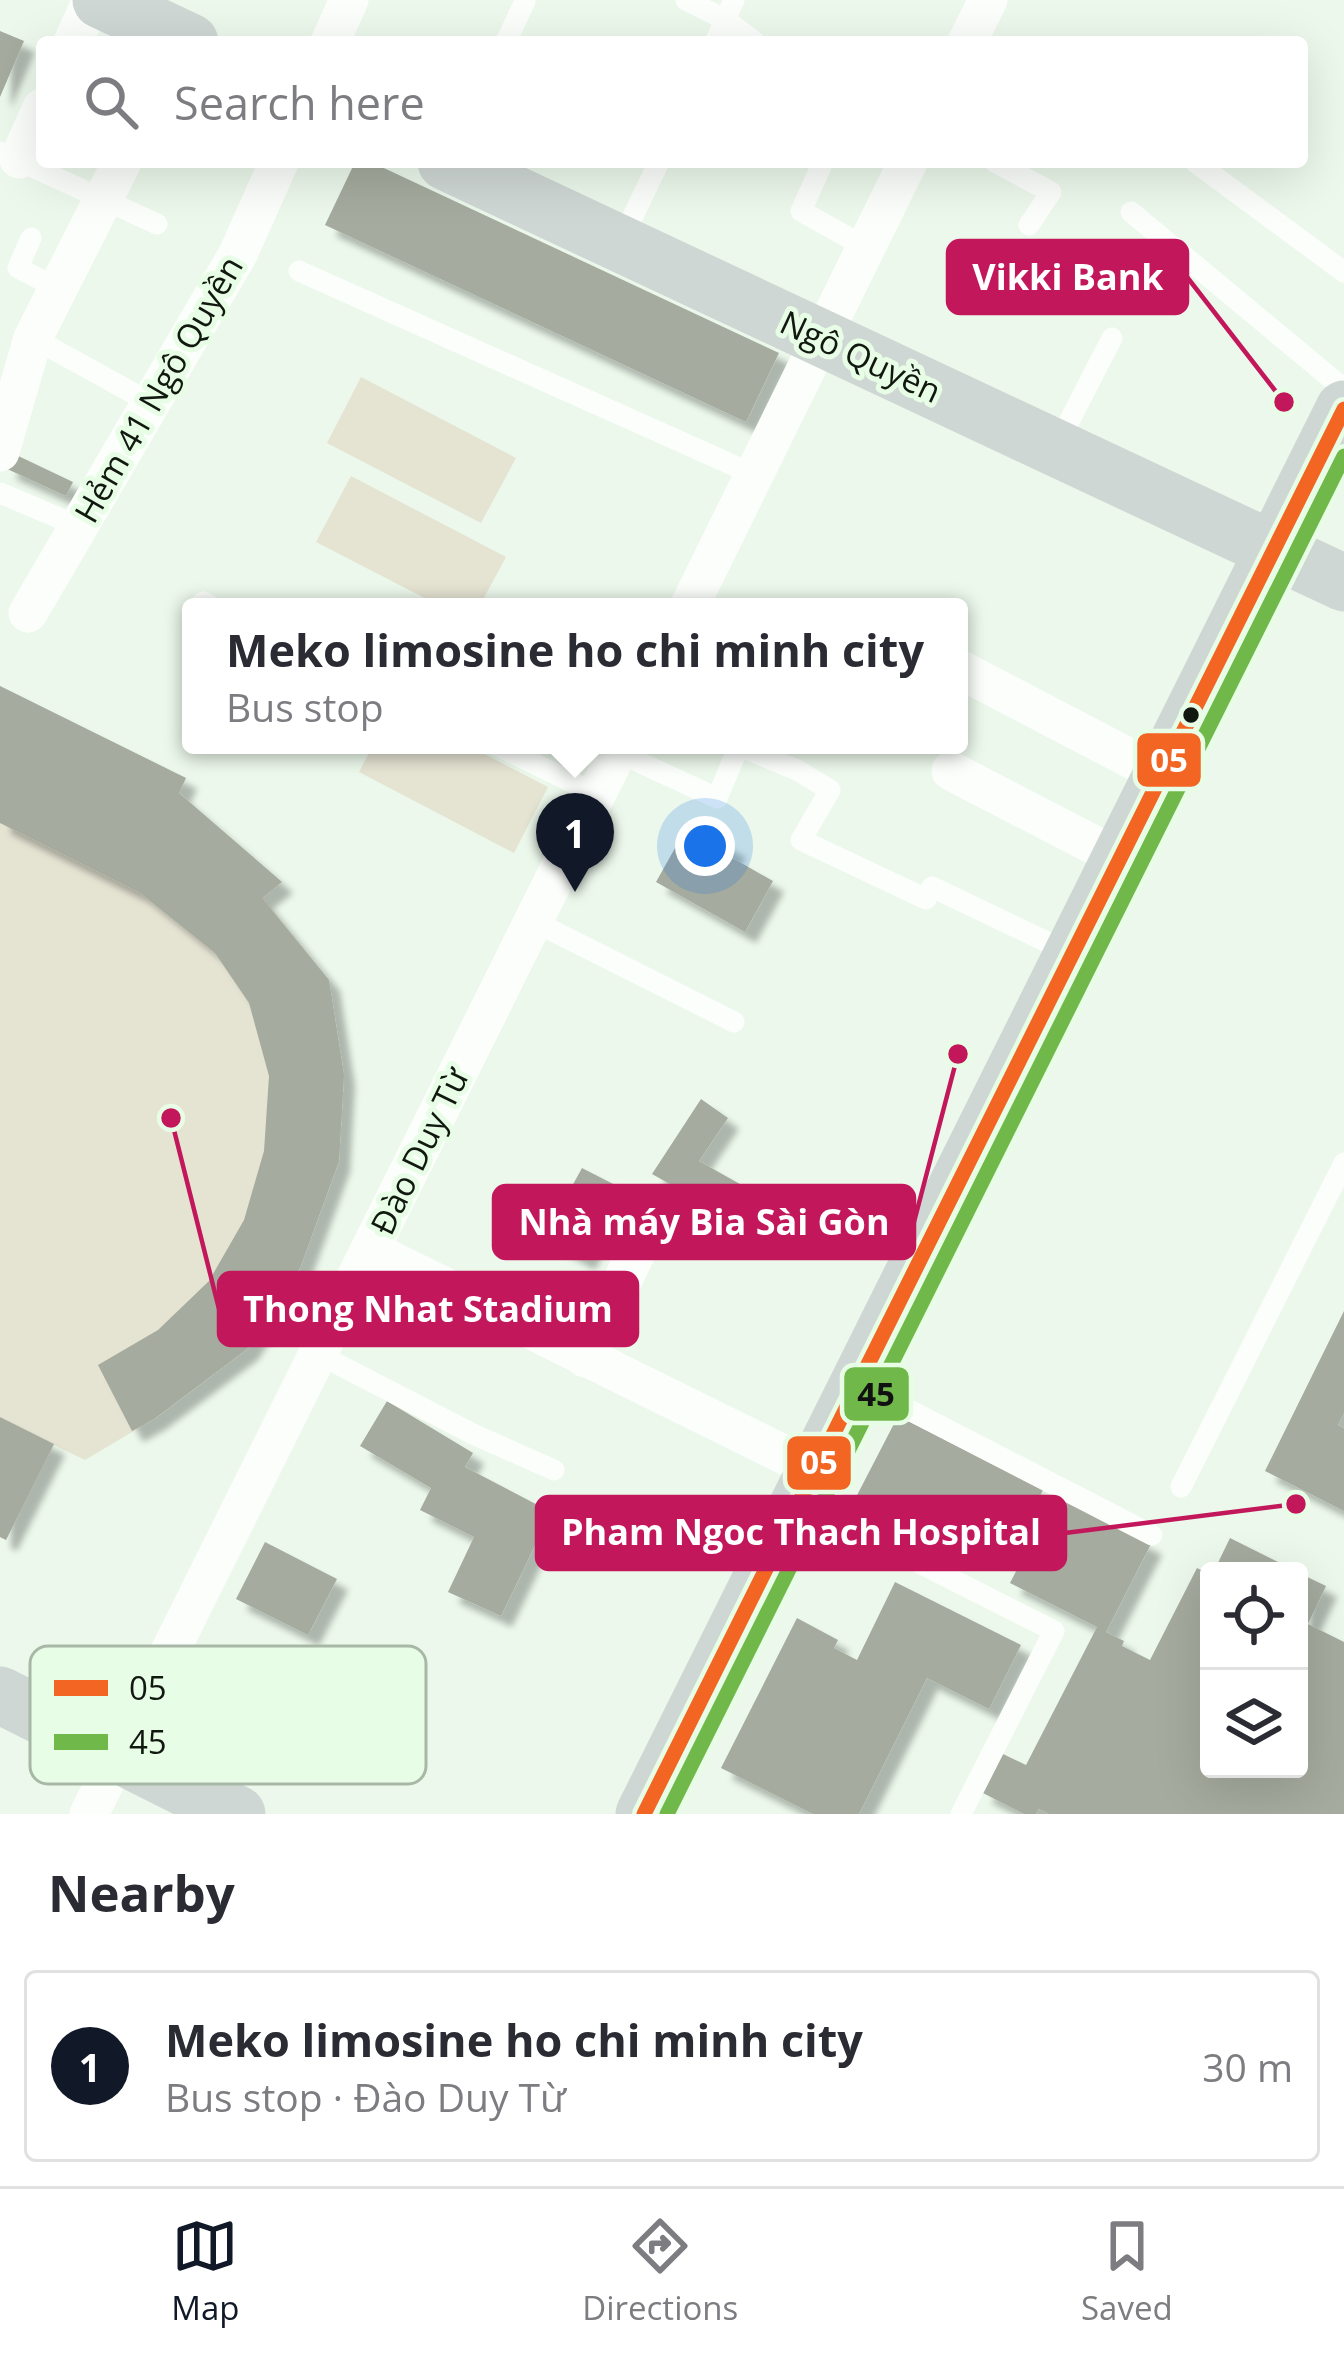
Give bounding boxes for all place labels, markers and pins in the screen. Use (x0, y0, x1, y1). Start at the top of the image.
callout: Vikki Bank (948, 241, 1187, 313)
unlabelled marker (1180, 704, 1202, 726)
pin: 1 (536, 793, 614, 892)
callout: Nhà máy Bia Sài Gòn (494, 1186, 914, 1258)
callout: Thong Nhat Stadium (219, 1273, 637, 1345)
callout: Pham Ngoc Thach Hospital (537, 1497, 1065, 1569)

